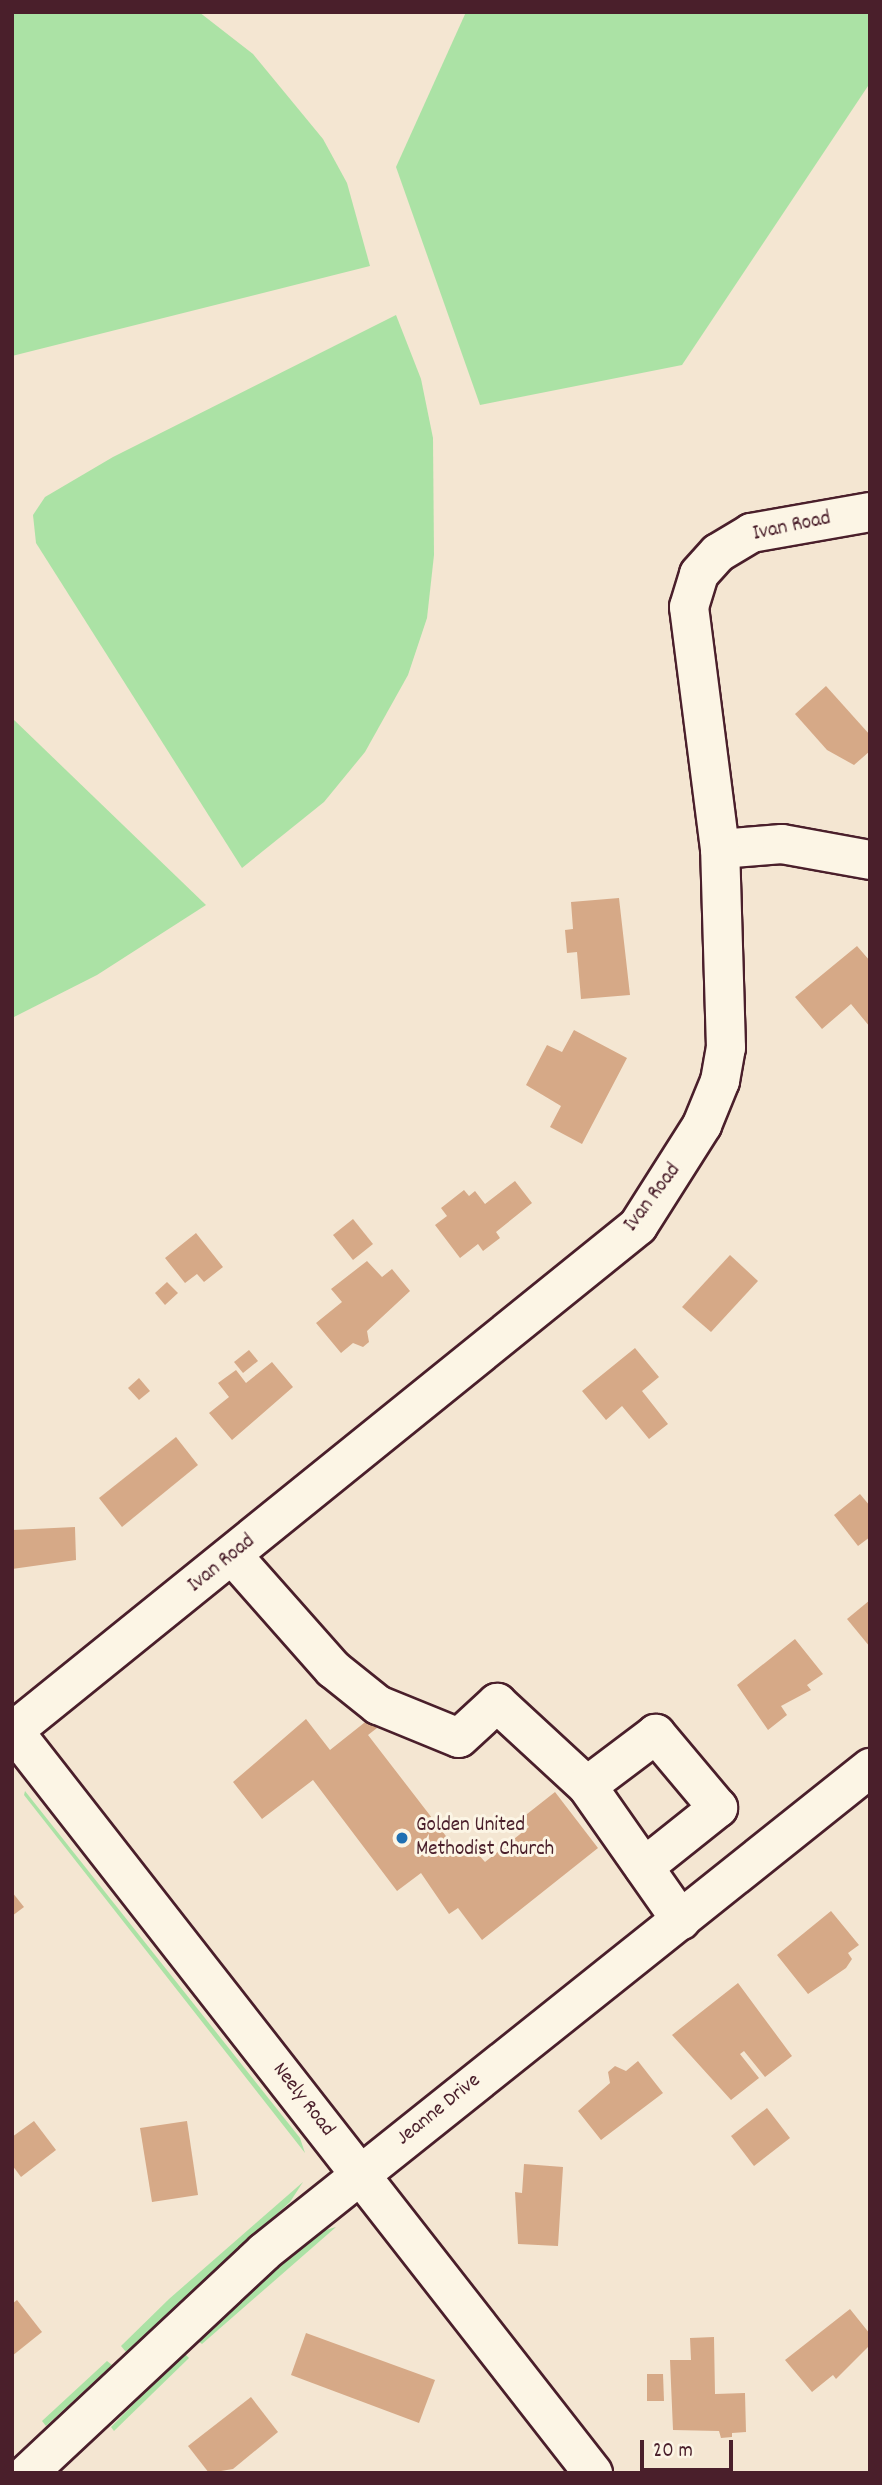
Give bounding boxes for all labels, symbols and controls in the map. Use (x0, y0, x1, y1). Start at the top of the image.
street label: Ivan Road (751, 506, 833, 548)
street label: Ivan Road (619, 1159, 687, 1237)
street label: Ivan Road (183, 1529, 261, 1599)
place label: Golden United Methodist Church (416, 1813, 554, 1863)
marker: Golden United Methodist Church (394, 1830, 410, 1846)
street label: Neely Road (266, 2058, 340, 2142)
street label: Jeanne Drive (392, 2069, 486, 2151)
scale bar (644, 2426, 737, 2470)
text: 20 m (653, 2437, 693, 2467)

